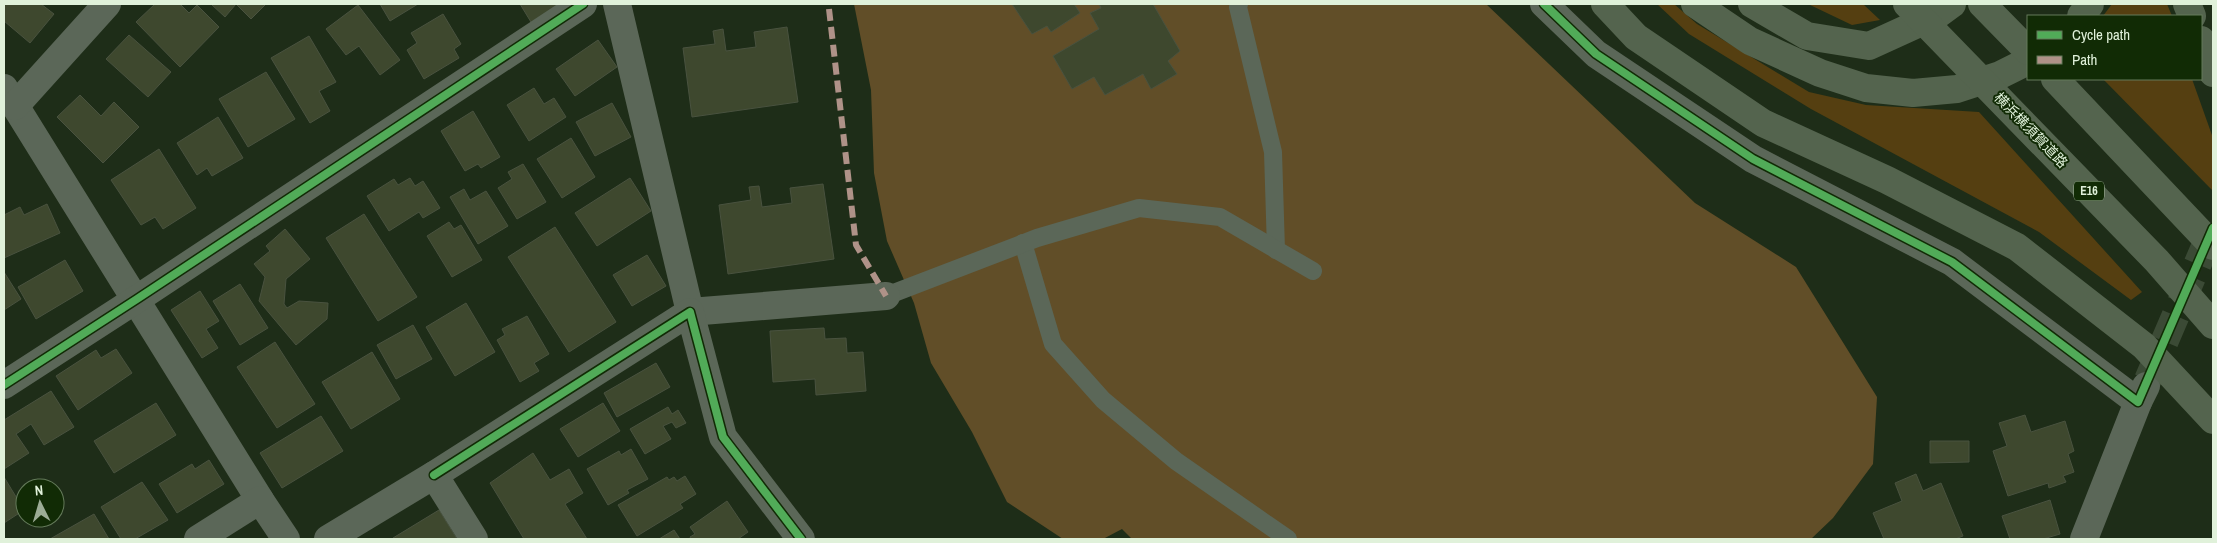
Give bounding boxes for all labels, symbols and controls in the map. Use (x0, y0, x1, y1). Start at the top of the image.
legend (2027, 15, 2202, 80)
text: Cycle path (2072, 24, 2130, 45)
text: Path (2072, 49, 2097, 70)
street label: 横浜横須賀道路 (1990, 89, 2072, 171)
road number: E16 (2074, 182, 2104, 200)
north arrow (15, 478, 65, 528)
text: N (34, 481, 44, 499)

